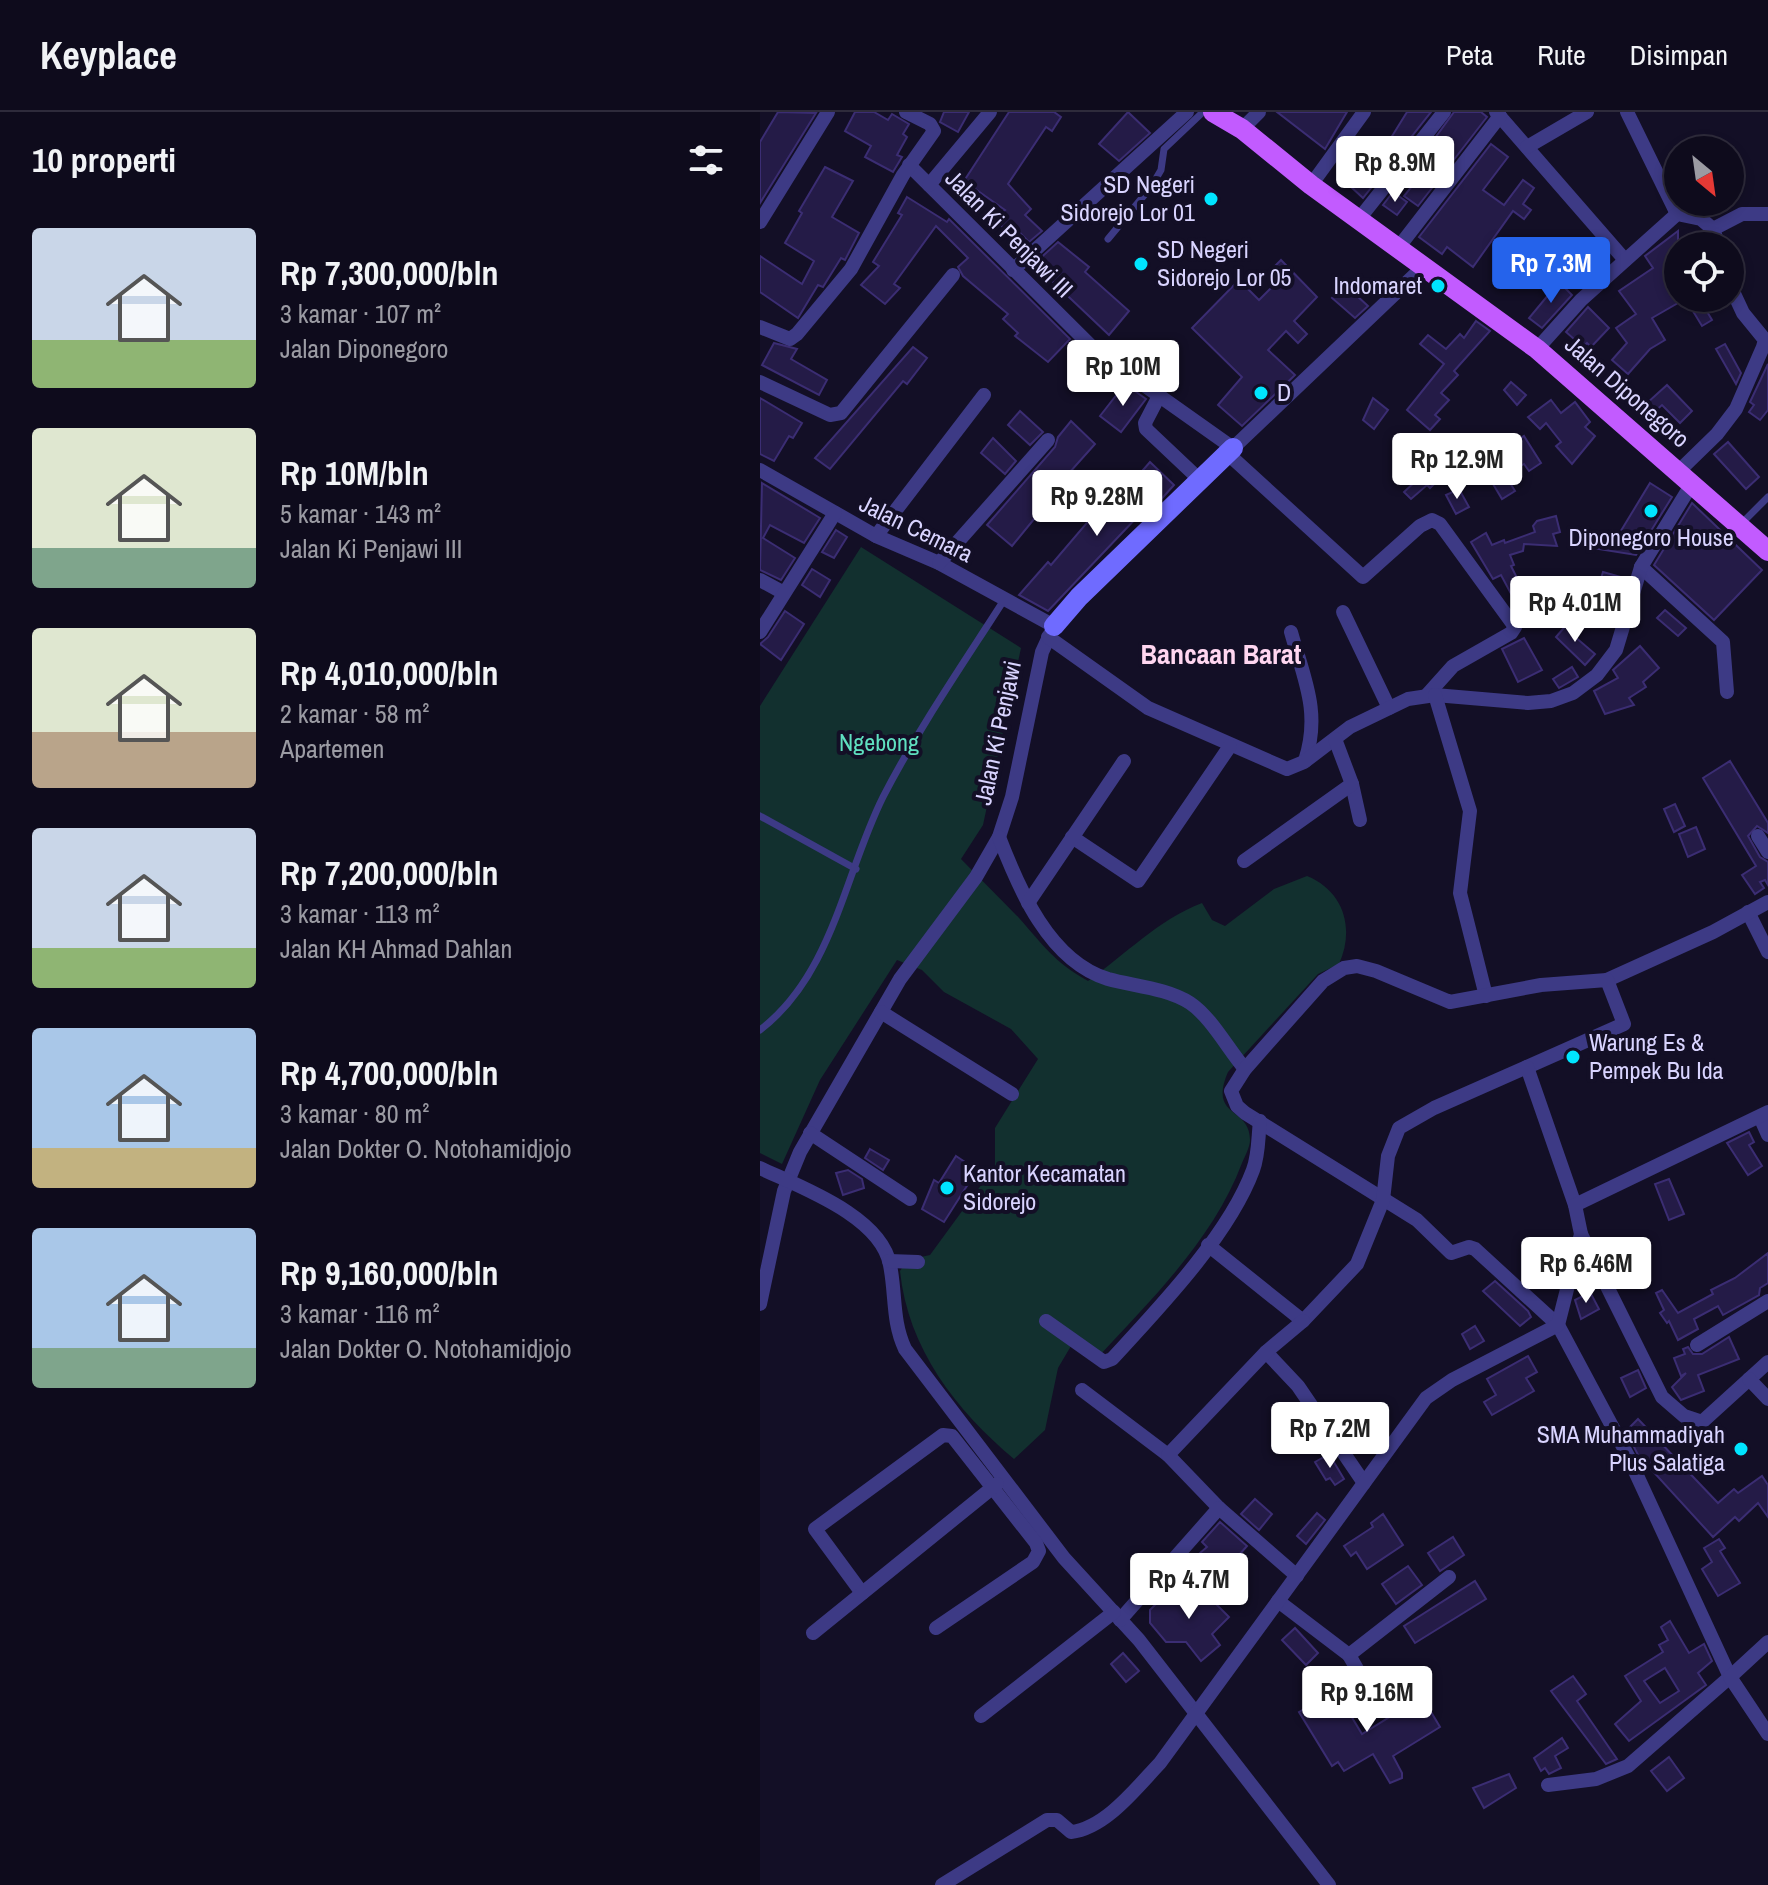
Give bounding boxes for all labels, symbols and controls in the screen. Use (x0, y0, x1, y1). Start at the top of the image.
text: Keyplace (40, 30, 177, 81)
text: Peta (1446, 36, 1493, 74)
text: Rute (1537, 36, 1586, 74)
text: Disimpan (1630, 36, 1728, 74)
pin: Rp 8.9M (1321, 136, 1469, 204)
north arrow (1664, 136, 1744, 216)
map controls (1664, 136, 1744, 312)
text: 10 properti (32, 137, 176, 183)
icon: filters (684, 138, 728, 182)
text: Rp 8.9M (1354, 144, 1436, 179)
street label: Jalan Ki Penjawi III (939, 162, 1081, 304)
place label: SD Negeri Sidorejo Lor 01 (1060, 168, 1195, 228)
marker: SD Negeri Sidorejo Lor 01 (1202, 190, 1220, 208)
button: locate (1664, 232, 1744, 312)
place label: SD Negeri Sidorejo Lor 05 (1157, 233, 1292, 293)
pin: Rp 7.3M (1477, 237, 1625, 305)
text: Rp 7.3M (1510, 245, 1592, 280)
text: Rp 7,300,000/bln (280, 250, 499, 296)
marker: SD Negeri Sidorejo Lor 05 (1132, 255, 1150, 273)
icon: home (96, 260, 192, 356)
place label: Indomaret (1333, 269, 1423, 301)
marker: Indomaret (1429, 277, 1447, 295)
text: 3 kamar · 107 m² (280, 296, 441, 331)
street label: Jalan Diponegoro (1559, 328, 1697, 454)
text: Jalan Diponegoro (280, 331, 448, 366)
pin: Rp 10M (1058, 340, 1188, 408)
text: Rp 10M (1085, 348, 1161, 383)
place label: D (1277, 376, 1291, 408)
marker: D (1252, 384, 1270, 402)
pin: Rp 12.9M (1374, 433, 1540, 501)
text: Rp 12.9M (1410, 441, 1504, 476)
text: Rp 10M/bln (280, 450, 429, 496)
icon: home (96, 460, 192, 556)
pin: Rp 9.28M (1014, 470, 1180, 538)
text: Rp 9.28M (1050, 478, 1144, 513)
street label: Jalan Cemara (854, 487, 979, 569)
text: 5 kamar · 143 m² (280, 496, 441, 531)
marker: Diponegoro House (1642, 502, 1660, 520)
place label: Diponegoro House (1568, 521, 1734, 553)
text: Jalan Ki Penjawi III (280, 531, 463, 566)
pin: Rp 4.01M (1492, 576, 1658, 644)
text: Rp 4.01M (1528, 584, 1622, 619)
district label: Bancaan Barat (1141, 635, 1302, 673)
text: Rp 4,010,000/bln (280, 650, 499, 696)
street label: Jalan Ki Penjawi (966, 658, 1028, 808)
icon: home (96, 660, 192, 756)
text: 2 kamar · 58 m² (280, 696, 429, 731)
park label: Ngebong (839, 726, 919, 758)
text: Apartemen (280, 731, 384, 766)
text: Rp 7,200,000/bln (280, 850, 499, 896)
icon: home (96, 860, 192, 956)
text: 3 kamar · 113 m² (280, 896, 440, 931)
text: Jalan KH Ahmad Dahlan (280, 931, 512, 966)
place label: Warung Es & Pempek Bu Ida (1589, 1026, 1724, 1086)
marker: Warung Es & Pempek Bu Ida (1564, 1048, 1582, 1066)
text: Rp 4,700,000/bln (280, 1050, 499, 1096)
icon: home (96, 1060, 192, 1156)
text: 3 kamar · 80 m² (280, 1096, 429, 1131)
text: Jalan Dokter O. Notohamidjojo (280, 1131, 572, 1166)
place label: Kantor Kecamatan Sidorejo (963, 1157, 1126, 1217)
marker: Kantor Kecamatan Sidorejo (938, 1179, 956, 1197)
pin: Rp 6.46M (1503, 1237, 1669, 1305)
text: Rp 6.46M (1539, 1245, 1633, 1280)
text: Rp 9,160,000/bln (280, 1250, 499, 1296)
icon: home (96, 1260, 192, 1356)
text: 3 kamar · 116 m² (280, 1296, 440, 1331)
text: Jalan Dokter O. Notohamidjojo (280, 1331, 572, 1366)
pin: Rp 7.2M (1256, 1402, 1404, 1470)
text: Rp 7.2M (1289, 1410, 1371, 1445)
place label: SMA Muhammadiyah Plus Salatiga (1537, 1418, 1725, 1478)
marker: SMA Muhammadiyah Plus Salatiga (1732, 1440, 1750, 1458)
pin: Rp 4.7M (1115, 1553, 1263, 1621)
text: Rp 4.7M (1148, 1561, 1230, 1596)
pin: Rp 9.16M (1284, 1666, 1450, 1734)
text: Rp 9.16M (1320, 1674, 1414, 1709)

